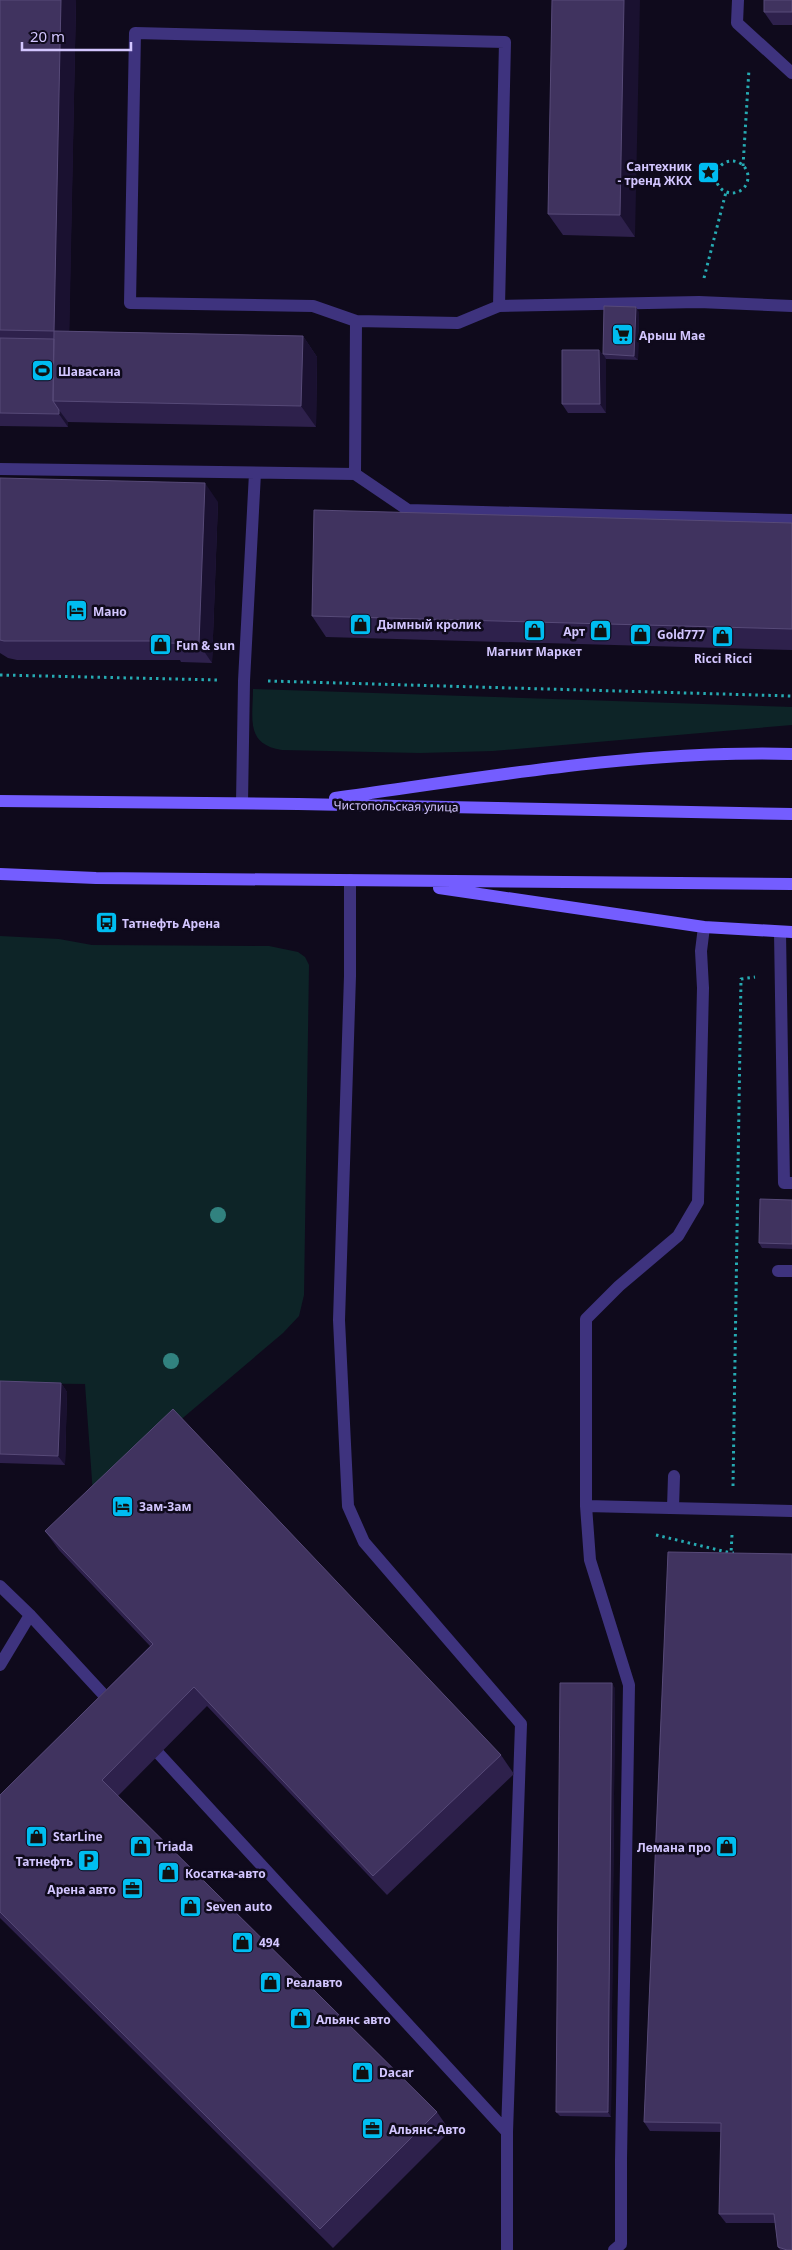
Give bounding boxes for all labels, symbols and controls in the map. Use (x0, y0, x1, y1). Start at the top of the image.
scale bar (22, 20, 131, 52)
text: 20 m (30, 26, 65, 46)
place label: Сантехник - тренд ЖКХ (617, 158, 693, 189)
place icon: Сантехник - тренд ЖКХ (696, 161, 720, 185)
supermarket icon: Арыш Мае (611, 323, 635, 347)
place label: Арыш Мае (639, 327, 705, 344)
sports icon: Шавасана (30, 359, 54, 383)
place label: Шавасана (58, 363, 121, 380)
hotel icon: Мано (65, 599, 89, 623)
place label: Мано (93, 603, 127, 620)
shop icon: Дымный кролик (349, 612, 373, 636)
place label: Дымный кролик (377, 616, 482, 633)
shop icon: Магнит Маркет (522, 618, 546, 642)
shop icon: Арт (589, 619, 613, 643)
shop icon: Gold777 (629, 622, 653, 646)
place label: Арт (563, 623, 585, 640)
shop icon: Ricci Ricci (711, 625, 735, 649)
place label: Gold777 (657, 626, 705, 643)
shop icon: Fun & sun (148, 633, 172, 657)
place label: Fun & sun (176, 637, 235, 654)
place label: Магнит Маркет (486, 643, 582, 660)
place label: Ricci Ricci (694, 650, 752, 667)
street label: Чистопольская улица (333, 796, 459, 816)
bus stop icon: Татнефть Арена (94, 911, 118, 935)
place label: Татнефть Арена (122, 915, 220, 932)
hotel icon: Зам-Зам (111, 1494, 135, 1518)
place label: Зам-Зам (139, 1498, 191, 1515)
shop icon: StarLine (25, 1824, 49, 1848)
place label: StarLine (53, 1828, 103, 1845)
shop icon: Triada (128, 1834, 152, 1858)
shop icon: Лемана про (715, 1835, 739, 1859)
place label: Triada (156, 1838, 193, 1855)
place label: Лемана про (637, 1839, 711, 1856)
parking icon: Татнефть (77, 1849, 101, 1873)
place label: Татнефть (16, 1853, 73, 1870)
shop icon: Косатка-авто (157, 1861, 181, 1885)
place label: Косатка-авто (185, 1865, 266, 1882)
office icon: Арена авто (120, 1877, 144, 1901)
place label: Арена авто (47, 1881, 116, 1898)
shop icon: Seven auto (178, 1894, 202, 1918)
place label: Seven auto (206, 1898, 272, 1915)
shop icon: 494 (231, 1930, 255, 1954)
place label: 494 (259, 1934, 280, 1951)
shop icon: Реалавто (258, 1970, 282, 1994)
place label: Реалавто (286, 1974, 343, 1991)
shop icon: Альянс авто (288, 2007, 312, 2031)
place label: Альянс авто (316, 2011, 391, 2028)
shop icon: Dacar (351, 2060, 375, 2084)
place label: Dacar (379, 2064, 414, 2081)
office icon: Альянс-Авто (361, 2117, 385, 2141)
place label: Альянс-Авто (389, 2121, 466, 2138)

